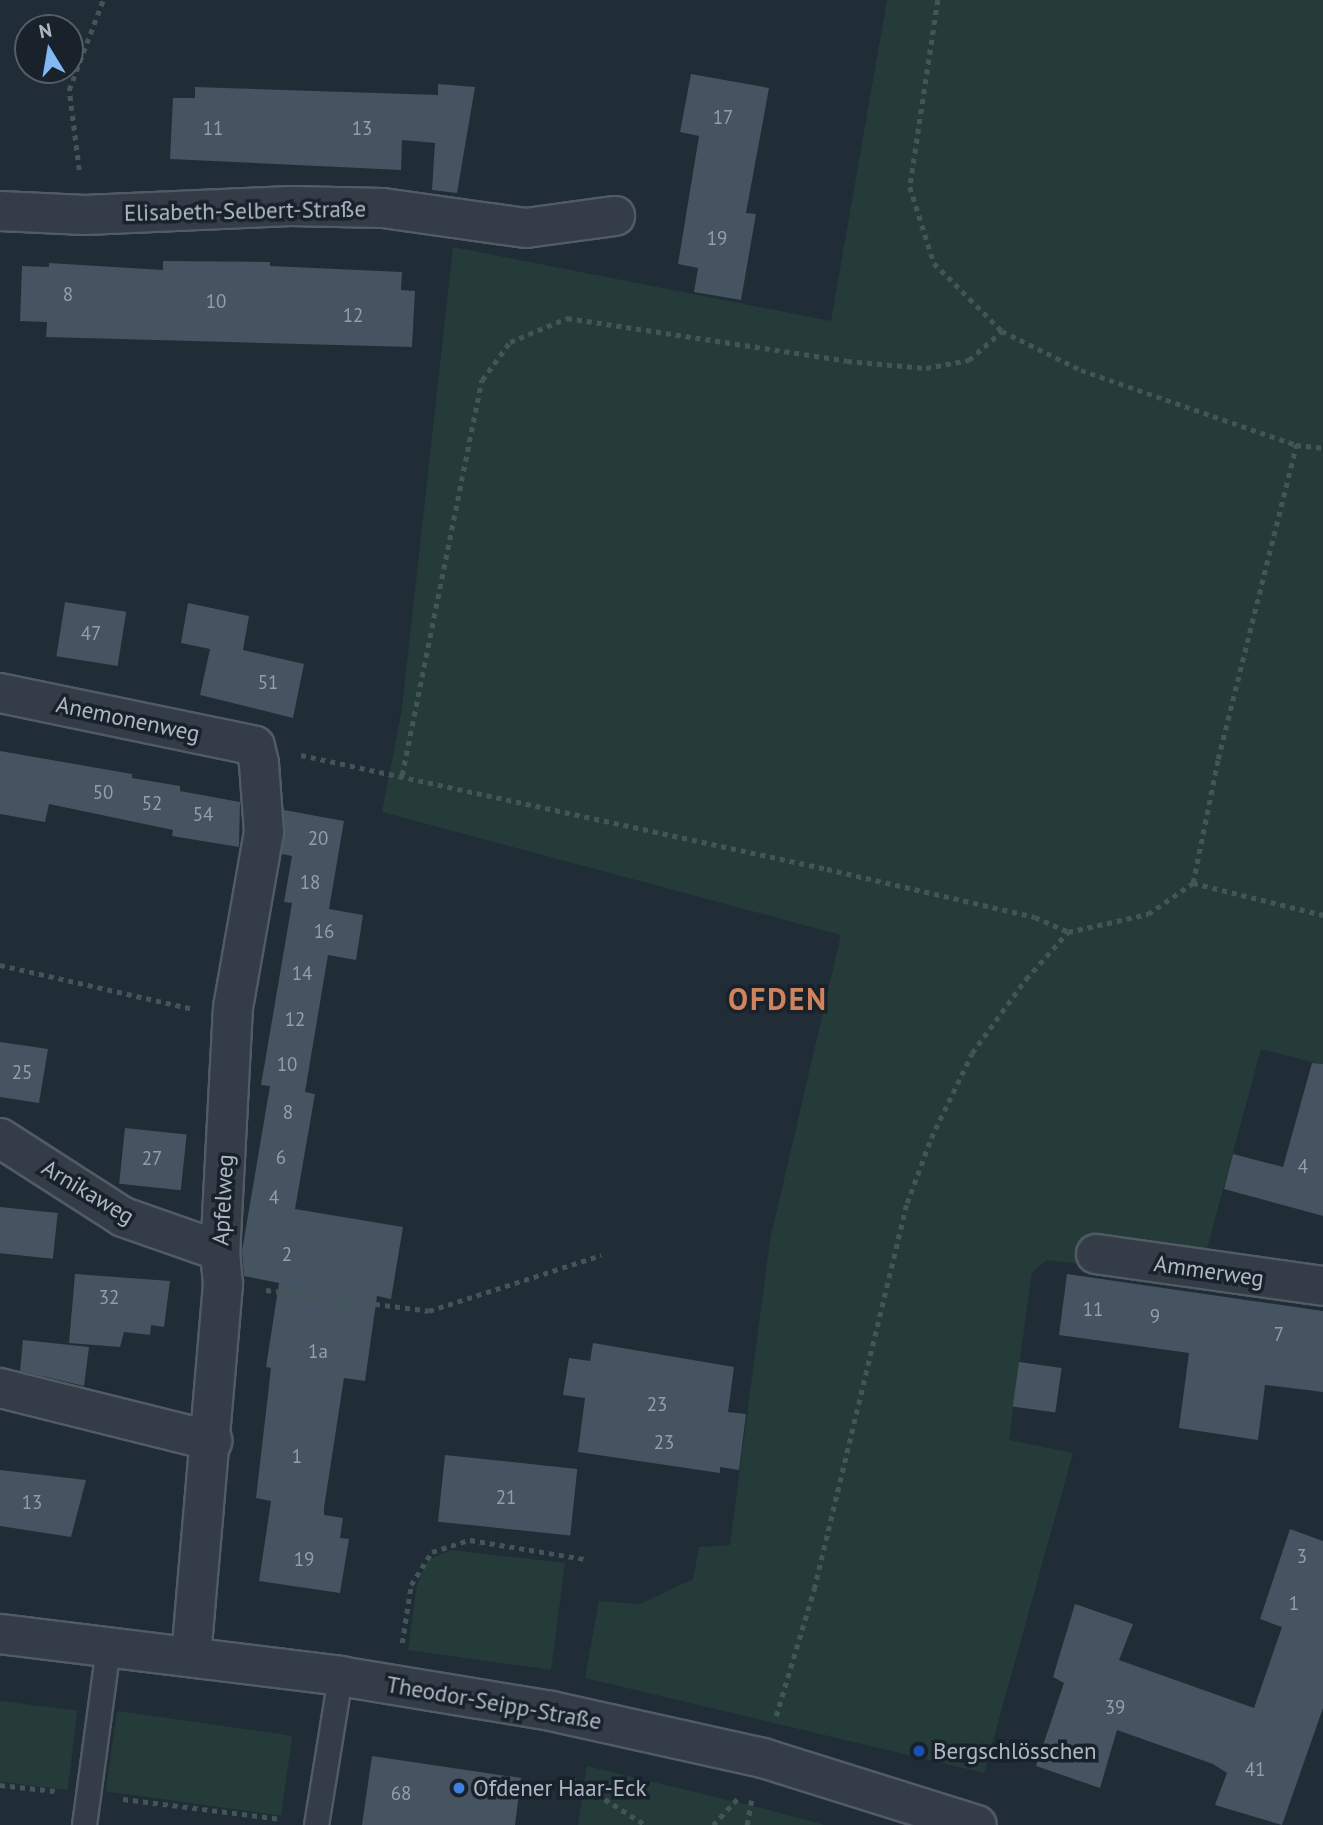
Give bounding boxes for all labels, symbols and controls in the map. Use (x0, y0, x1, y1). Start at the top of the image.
north arrow (14, 14, 84, 84)
text: N (37, 17, 54, 43)
house number: 17 (713, 107, 733, 129)
house number: 11 (203, 118, 223, 140)
house number: 13 (352, 118, 372, 140)
street label: Elisabeth-Selbert-Straße (124, 195, 366, 227)
house number: 19 (707, 228, 727, 250)
house number: 8 (63, 284, 73, 306)
house number: 10 (206, 291, 226, 313)
house number: 12 (343, 305, 363, 327)
house number: 47 (81, 623, 101, 645)
house number: 51 (258, 672, 278, 694)
street label: Anemonenweg (54, 690, 202, 748)
house number: 50 (93, 782, 113, 804)
house number: 52 (142, 793, 162, 815)
house number: 54 (193, 804, 213, 826)
house number: 20 (308, 828, 328, 850)
house number: 18 (300, 872, 320, 894)
house number: 16 (314, 921, 334, 943)
house number: 14 (292, 963, 312, 985)
district label: OFDEN (729, 981, 827, 1017)
house number: 12 (285, 1009, 305, 1031)
house number: 10 (277, 1054, 297, 1076)
house number: 25 (12, 1062, 32, 1084)
house number: 8 (283, 1102, 293, 1124)
house number: 6 (276, 1147, 286, 1169)
house number: 27 (142, 1148, 162, 1170)
street label: Arnikaweg (37, 1154, 139, 1230)
street label: Apfelweg (207, 1154, 239, 1246)
house number: 4 (1298, 1156, 1308, 1178)
house number: 4 (269, 1187, 279, 1209)
house number: 2 (282, 1244, 292, 1266)
street label: Ammerweg (1152, 1250, 1266, 1292)
house number: 32 (99, 1287, 119, 1309)
house number: 11 (1083, 1299, 1103, 1321)
house number: 9 (1150, 1306, 1160, 1328)
house number: 7 (1274, 1324, 1284, 1346)
house number: 1a (308, 1341, 328, 1363)
house number: 23 (647, 1394, 667, 1416)
house number: 23 (654, 1432, 674, 1454)
house number: 1 (292, 1446, 302, 1468)
house number: 21 (496, 1487, 516, 1509)
house number: 13 (22, 1492, 42, 1514)
house number: 3 (1297, 1546, 1307, 1568)
house number: 19 (294, 1549, 314, 1571)
house number: 1 (1289, 1593, 1299, 1615)
street label: Theodor-Seipp-Straße (384, 1671, 604, 1735)
house number: 39 (1105, 1697, 1125, 1719)
place label: Bergschlösschen (933, 1737, 1097, 1765)
marker: Bergschlösschen (911, 1743, 927, 1759)
house number: 41 (1245, 1759, 1265, 1781)
place label: Ofdener Haar-Eck (473, 1774, 646, 1802)
marker: Ofdener Haar-Eck (451, 1780, 467, 1796)
house number: 68 (391, 1783, 411, 1805)

